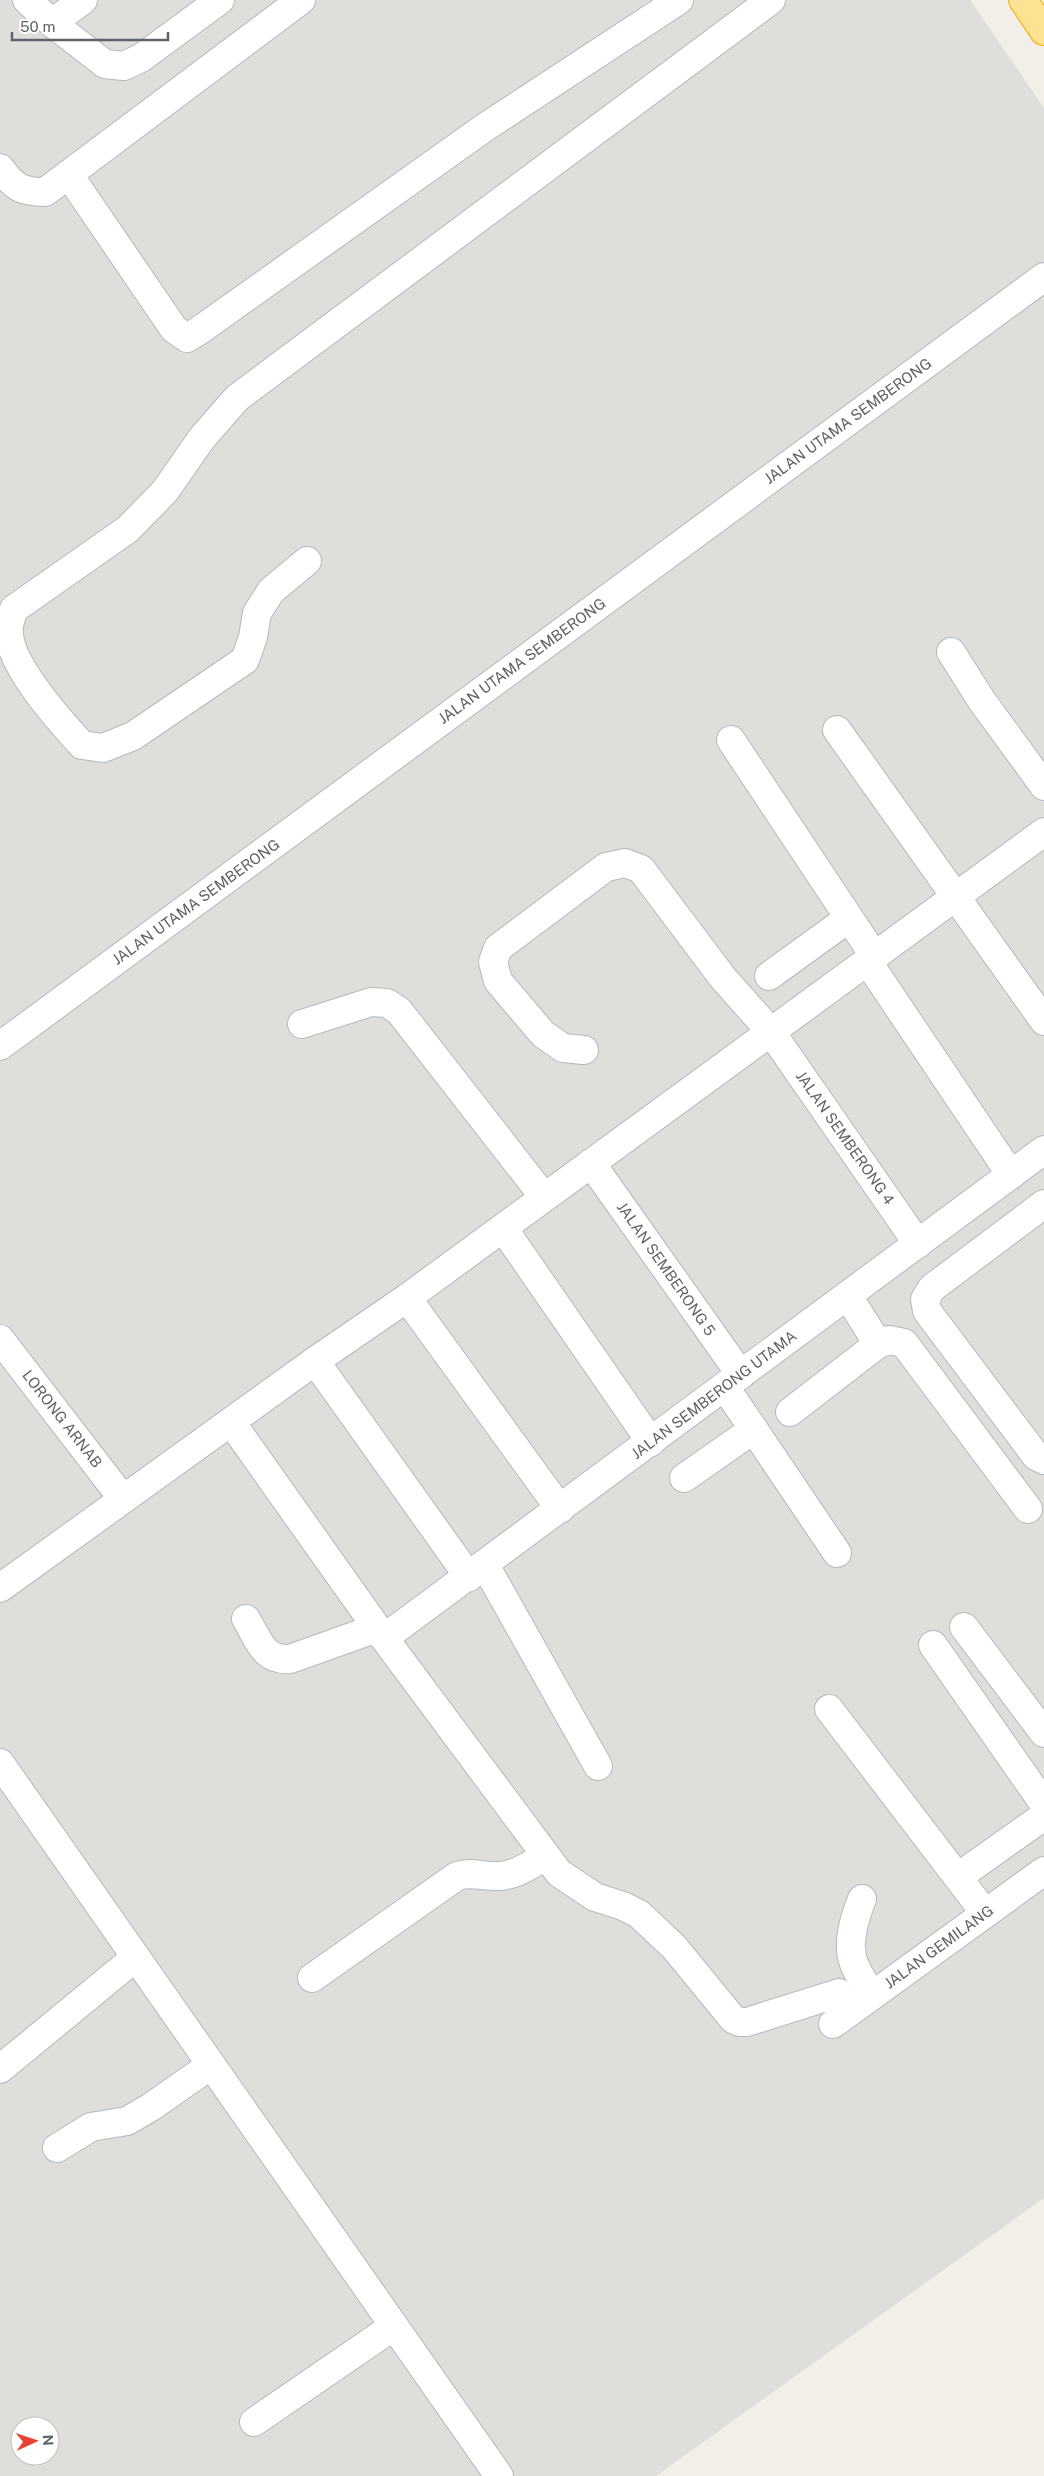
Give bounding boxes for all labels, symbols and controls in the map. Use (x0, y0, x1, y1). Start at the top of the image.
scale bar (12, 10, 169, 42)
text: 50 m (20, 18, 55, 35)
street label: JALAN UTAMA SEMBERONG (761, 354, 935, 487)
street label: JALAN UTAMA SEMBERONG (435, 594, 609, 727)
street label: JALAN UTAMA SEMBERONG (109, 835, 283, 968)
street label: JALAN SEMBERONG 4 (793, 1068, 898, 1208)
street label: JALAN SEMBERONG 5 (614, 1199, 719, 1339)
street label: JALAN SEMBERONG UTAMA (628, 1327, 800, 1462)
street label: LORONG ARNAB (19, 1367, 106, 1471)
street label: JALAN GEMILANG (881, 1901, 996, 1992)
north arrow (10, 2416, 60, 2466)
text: N (40, 2434, 56, 2446)

